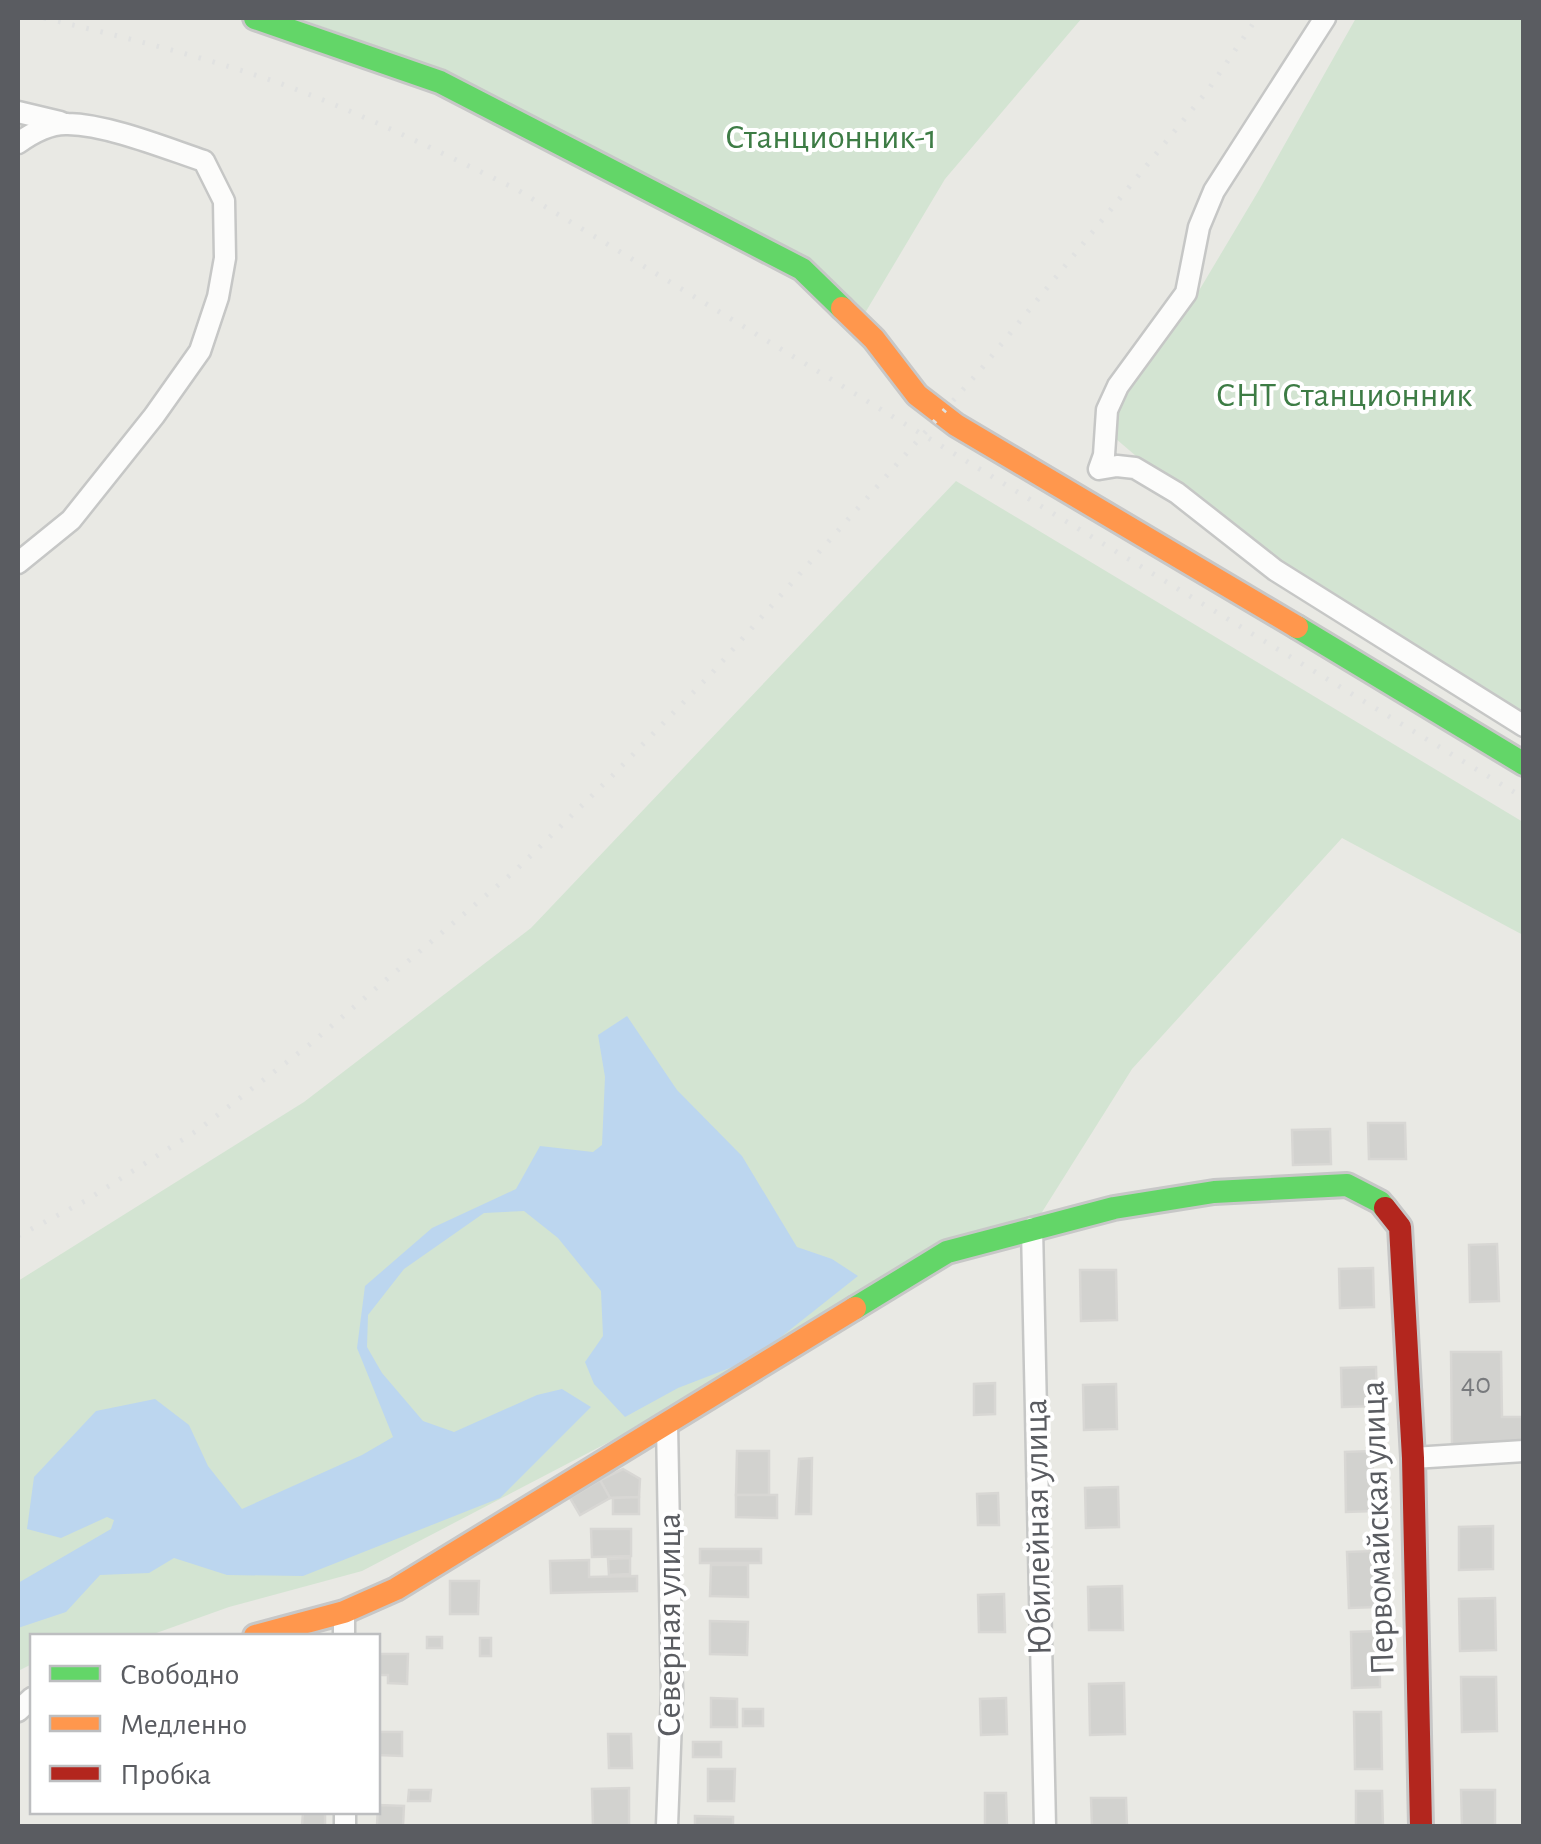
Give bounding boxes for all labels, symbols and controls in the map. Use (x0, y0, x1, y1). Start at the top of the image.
park label: Станционник-1 (725, 120, 937, 155)
park label: СНТ Станционник (1216, 378, 1472, 413)
house number: 40 (1461, 1369, 1491, 1399)
street label: Первомайская улица (1355, 1380, 1401, 1676)
street label: Юбилейная улица (1018, 1398, 1058, 1656)
street label: Северная улица (652, 1513, 687, 1737)
legend (30, 1634, 380, 1814)
text: Свободно (120, 1660, 239, 1690)
text: Медленно (120, 1710, 247, 1740)
text: Пробка (120, 1760, 211, 1790)

